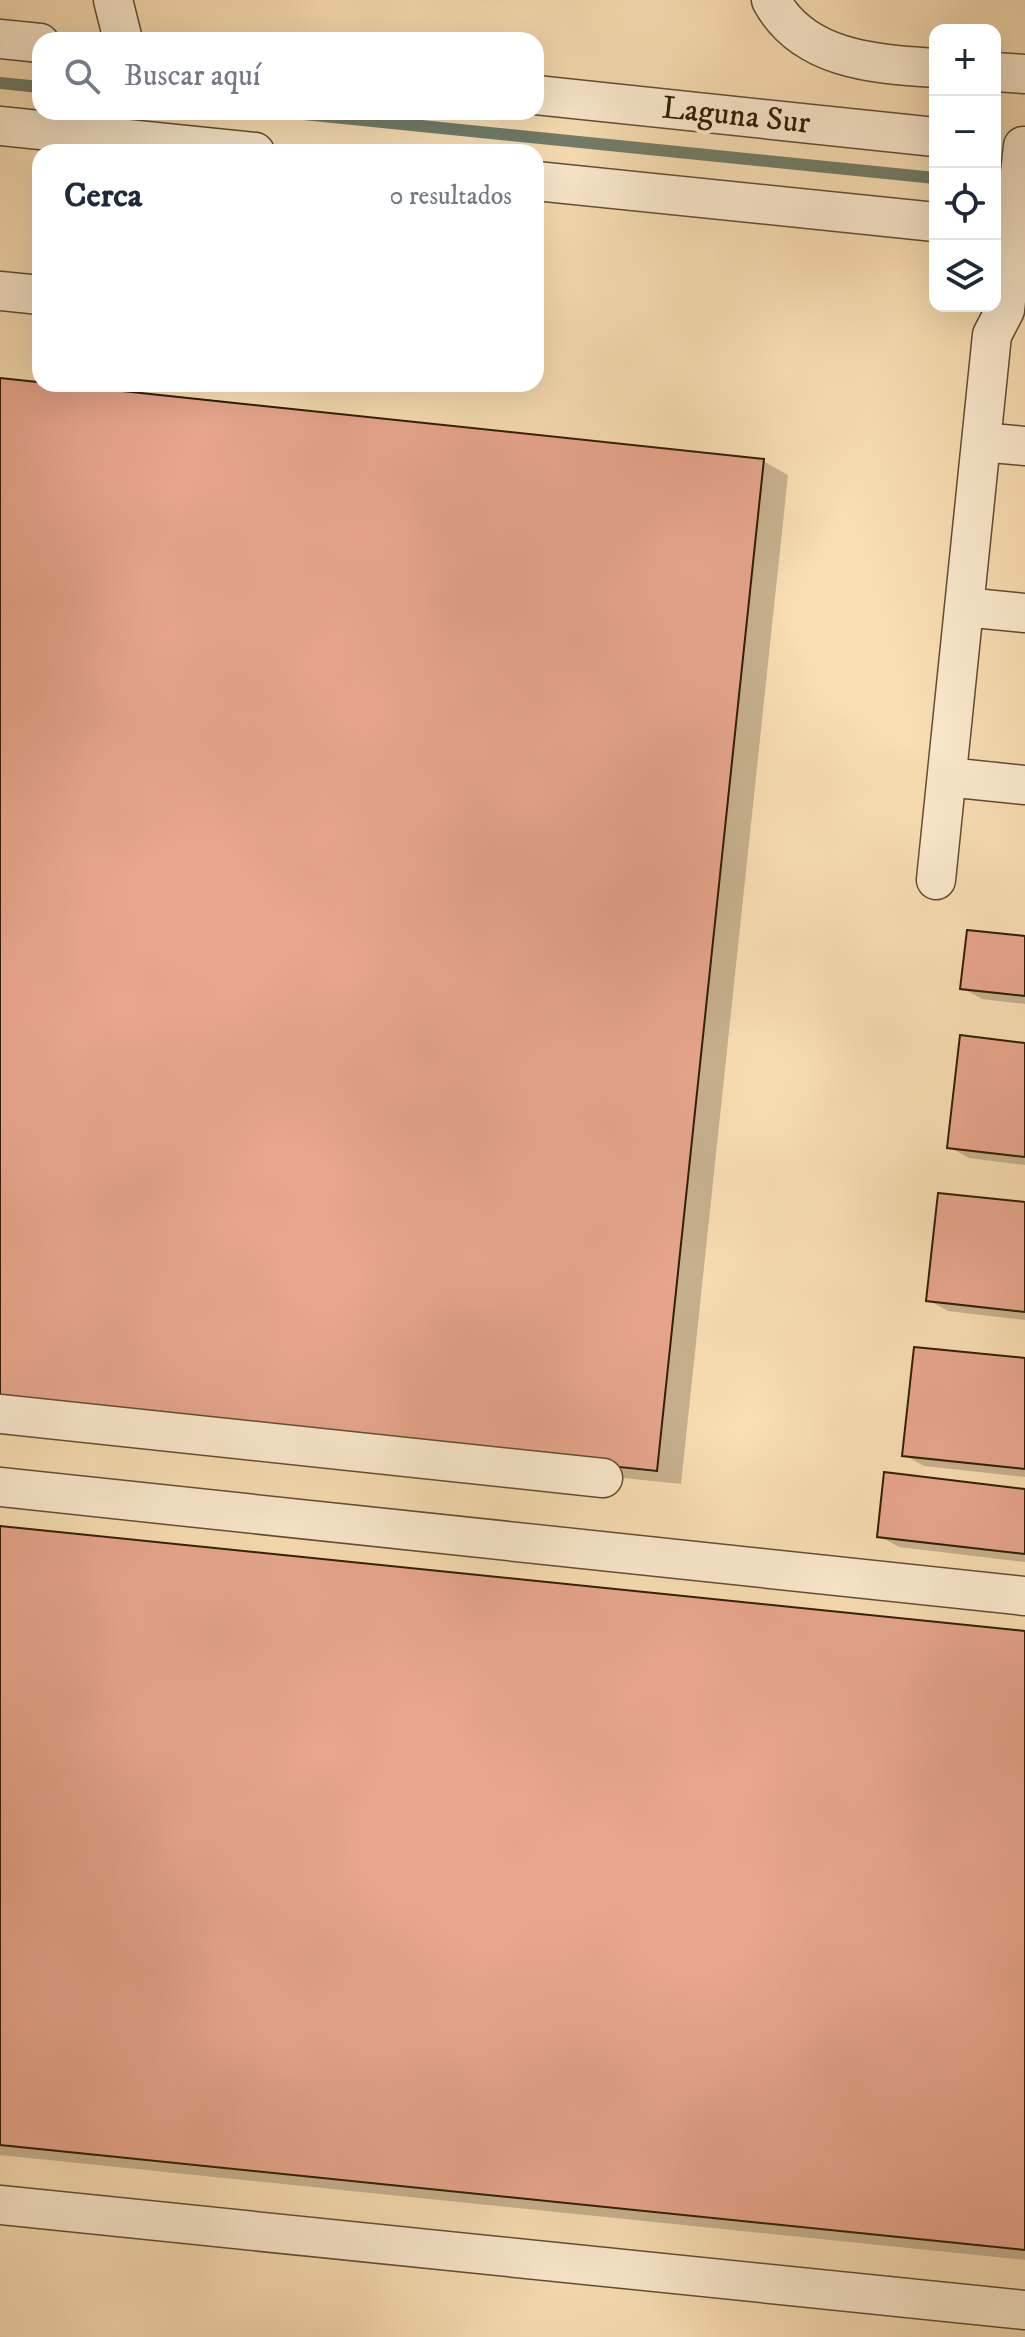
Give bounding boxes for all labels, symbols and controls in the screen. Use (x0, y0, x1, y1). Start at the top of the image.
map controls (929, 24, 1001, 312)
button: + (929, 24, 1001, 96)
search box (32, 32, 544, 120)
icon: search (60, 54, 104, 98)
text: Buscar aquí (124, 58, 261, 95)
street label: Laguna Sur (660, 88, 812, 144)
button: − (929, 96, 1001, 168)
button: locate (929, 168, 1001, 240)
text: Cerca (64, 175, 142, 217)
text: 0 resultados (389, 180, 512, 213)
button: layers (929, 240, 1001, 312)

